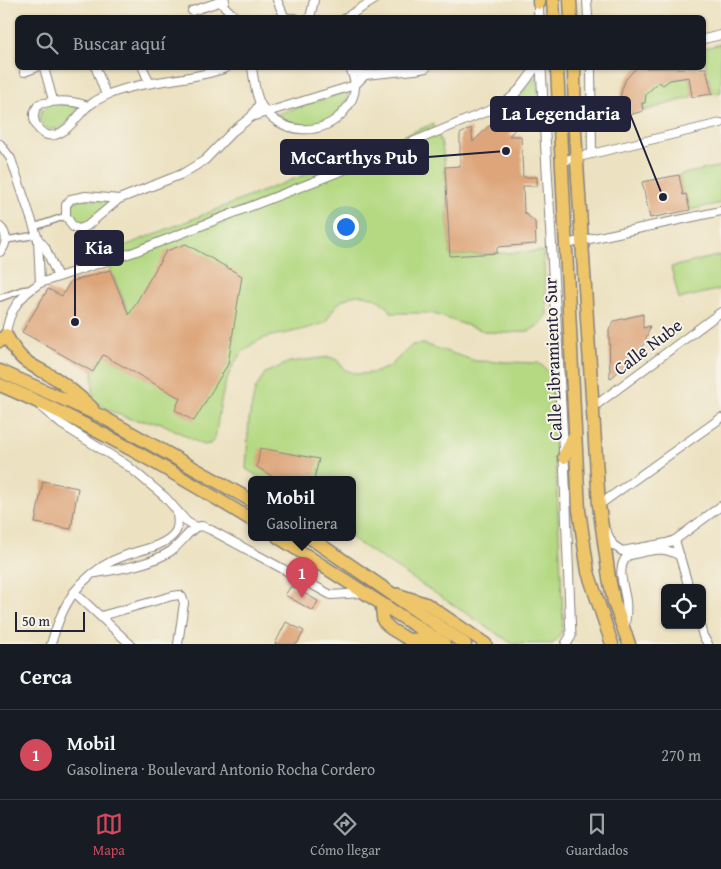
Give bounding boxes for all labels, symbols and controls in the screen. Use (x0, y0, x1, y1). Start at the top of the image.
search box (15, 15, 706, 70)
icon: search (33, 29, 61, 57)
text: Buscar aquí (73, 29, 166, 57)
callout: La Legendaria (491, 97, 630, 131)
text: La Legendaria (502, 99, 621, 127)
callout: McCarthys Pub (281, 140, 428, 174)
text: McCarthys Pub (290, 143, 418, 171)
your location (333, 214, 359, 240)
callout: Kia (75, 231, 123, 265)
text: Kia (85, 233, 113, 261)
street label: Calle Libramiento Sur (536, 276, 569, 441)
street label: Calle Nube (608, 312, 688, 381)
popup (248, 476, 356, 541)
text: Mobil (267, 483, 315, 511)
text: Gasolinera (267, 511, 337, 535)
pin: 1 (286, 557, 318, 598)
map controls (661, 584, 706, 629)
button: locate (661, 584, 706, 629)
scale bar (15, 609, 85, 632)
text: 50 m (22, 611, 50, 631)
text: Cerca (20, 661, 72, 692)
text: Mobil (67, 729, 116, 757)
text: 1 (32, 743, 40, 767)
text: 270 m (661, 743, 701, 767)
text: Gasolinera · Boulevard Antonio Rocha Cordero (67, 757, 375, 781)
tab: Mapa (93, 810, 125, 860)
tab: Cómo llegar (310, 810, 381, 860)
tab: Guardados (566, 810, 628, 860)

